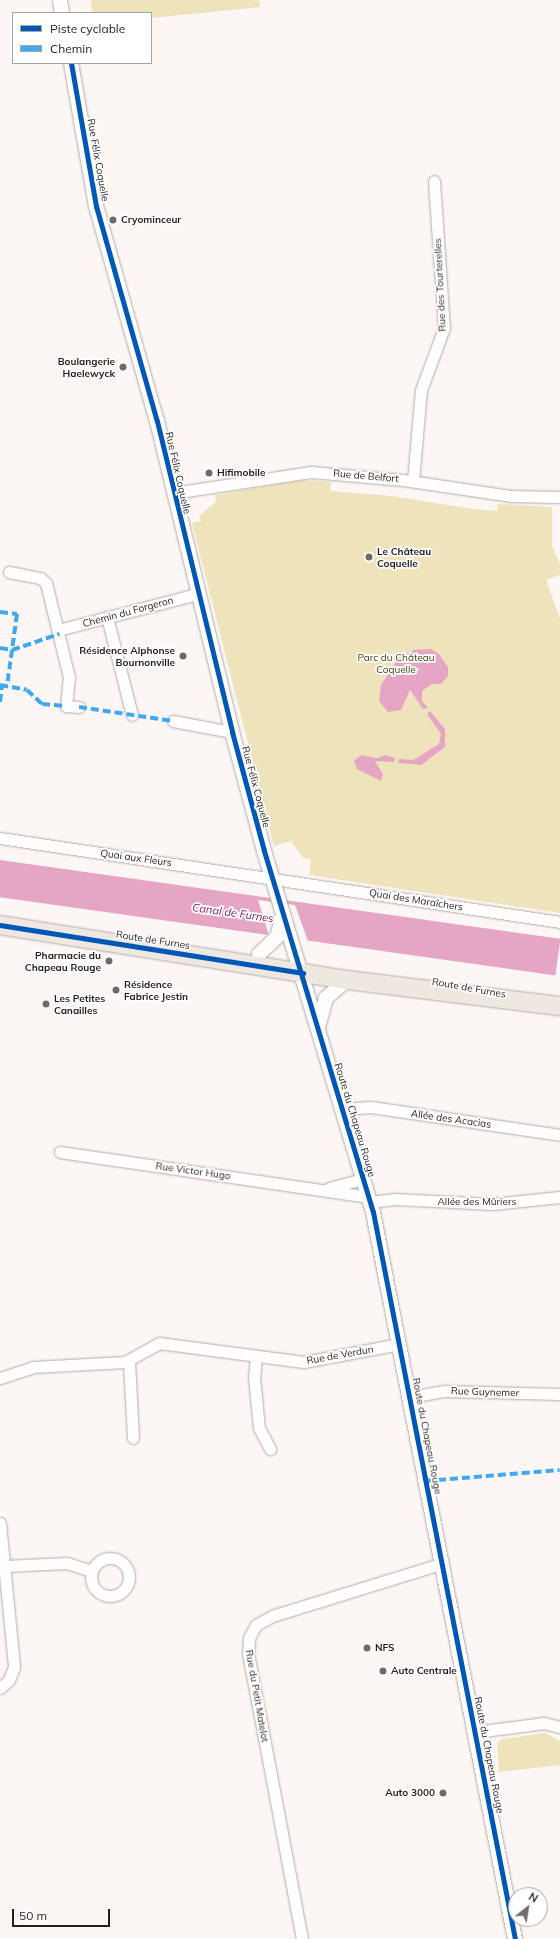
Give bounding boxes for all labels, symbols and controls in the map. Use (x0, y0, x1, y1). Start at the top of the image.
legend (12, 12, 152, 64)
text: Piste cyclable (50, 21, 125, 36)
text: Chemin (50, 41, 92, 56)
street label: Rue Félix Coquelle (85, 118, 111, 202)
place label: Cryominceur (121, 214, 181, 226)
marker: Cryominceur (108, 215, 118, 225)
street label: Rue des Tourterelles (432, 238, 448, 332)
place label: Boulangerie Haelewyck (58, 355, 115, 378)
marker: Boulangerie Haelewyck (118, 362, 128, 372)
street label: Rue Félix Coquelle (163, 431, 193, 515)
place label: Hifimobile (217, 467, 265, 479)
street label: Rue de Belfort (333, 467, 399, 485)
marker: Hifimobile (204, 468, 214, 478)
place label: Le Château Coquelle (377, 545, 431, 568)
marker: Le Château Coquelle (364, 552, 374, 562)
street label: Chemin du Forgeron (81, 594, 175, 630)
place label: Résidence Alphonse Bournonville (79, 644, 175, 668)
marker: Résidence Alphonse Bournonville (178, 651, 188, 661)
park label: Parc du Château Coquelle (357, 651, 435, 674)
street label: Rue Félix Coquelle (239, 745, 273, 829)
street label: Quai aux Fleurs (100, 847, 172, 869)
street label: Quai des Maraîchers (368, 887, 464, 913)
water label: Canal de Furnes (191, 901, 275, 925)
street label: Route de Furnes (115, 928, 191, 952)
place label: Pharmacie du Chapeau Rouge (25, 949, 101, 972)
marker: Pharmacie du Chapeau Rouge (104, 956, 114, 966)
street label: Route de Furnes (431, 976, 507, 1000)
place label: Résidence Fabrice Jestin (124, 978, 188, 1002)
marker: Résidence Fabrice Jestin (111, 985, 121, 995)
place label: Les Petites Canailles (54, 992, 105, 1016)
marker: Les Petites Canailles (41, 999, 51, 1009)
street label: Route du Chapeau Rouge (332, 1062, 378, 1178)
street label: Allée des Acacias (410, 1107, 492, 1131)
street label: Rue Victor Hugo (155, 1160, 231, 1182)
street label: Allée des Mûriers (438, 1196, 516, 1208)
street label: Rue de Verdun (306, 1343, 374, 1367)
street label: Route du Chapeau Rouge (410, 1377, 444, 1495)
street label: Rue Guynemer (451, 1385, 519, 1399)
place label: NFS (375, 1642, 395, 1654)
marker: NFS (362, 1643, 372, 1653)
street label: Rue du Petit Matelot (243, 1649, 271, 1743)
place label: Auto Centrale (391, 1665, 457, 1677)
marker: Auto Centrale (378, 1666, 388, 1676)
street label: Route du Chapeau Rouge (472, 1696, 506, 1814)
place label: Auto 3000 (385, 1787, 435, 1799)
marker: Auto 3000 (438, 1788, 448, 1798)
north arrow (508, 1887, 548, 1927)
text: N (526, 1889, 541, 1906)
scale bar (14, 1901, 112, 1927)
text: 50 m (19, 1908, 47, 1923)

